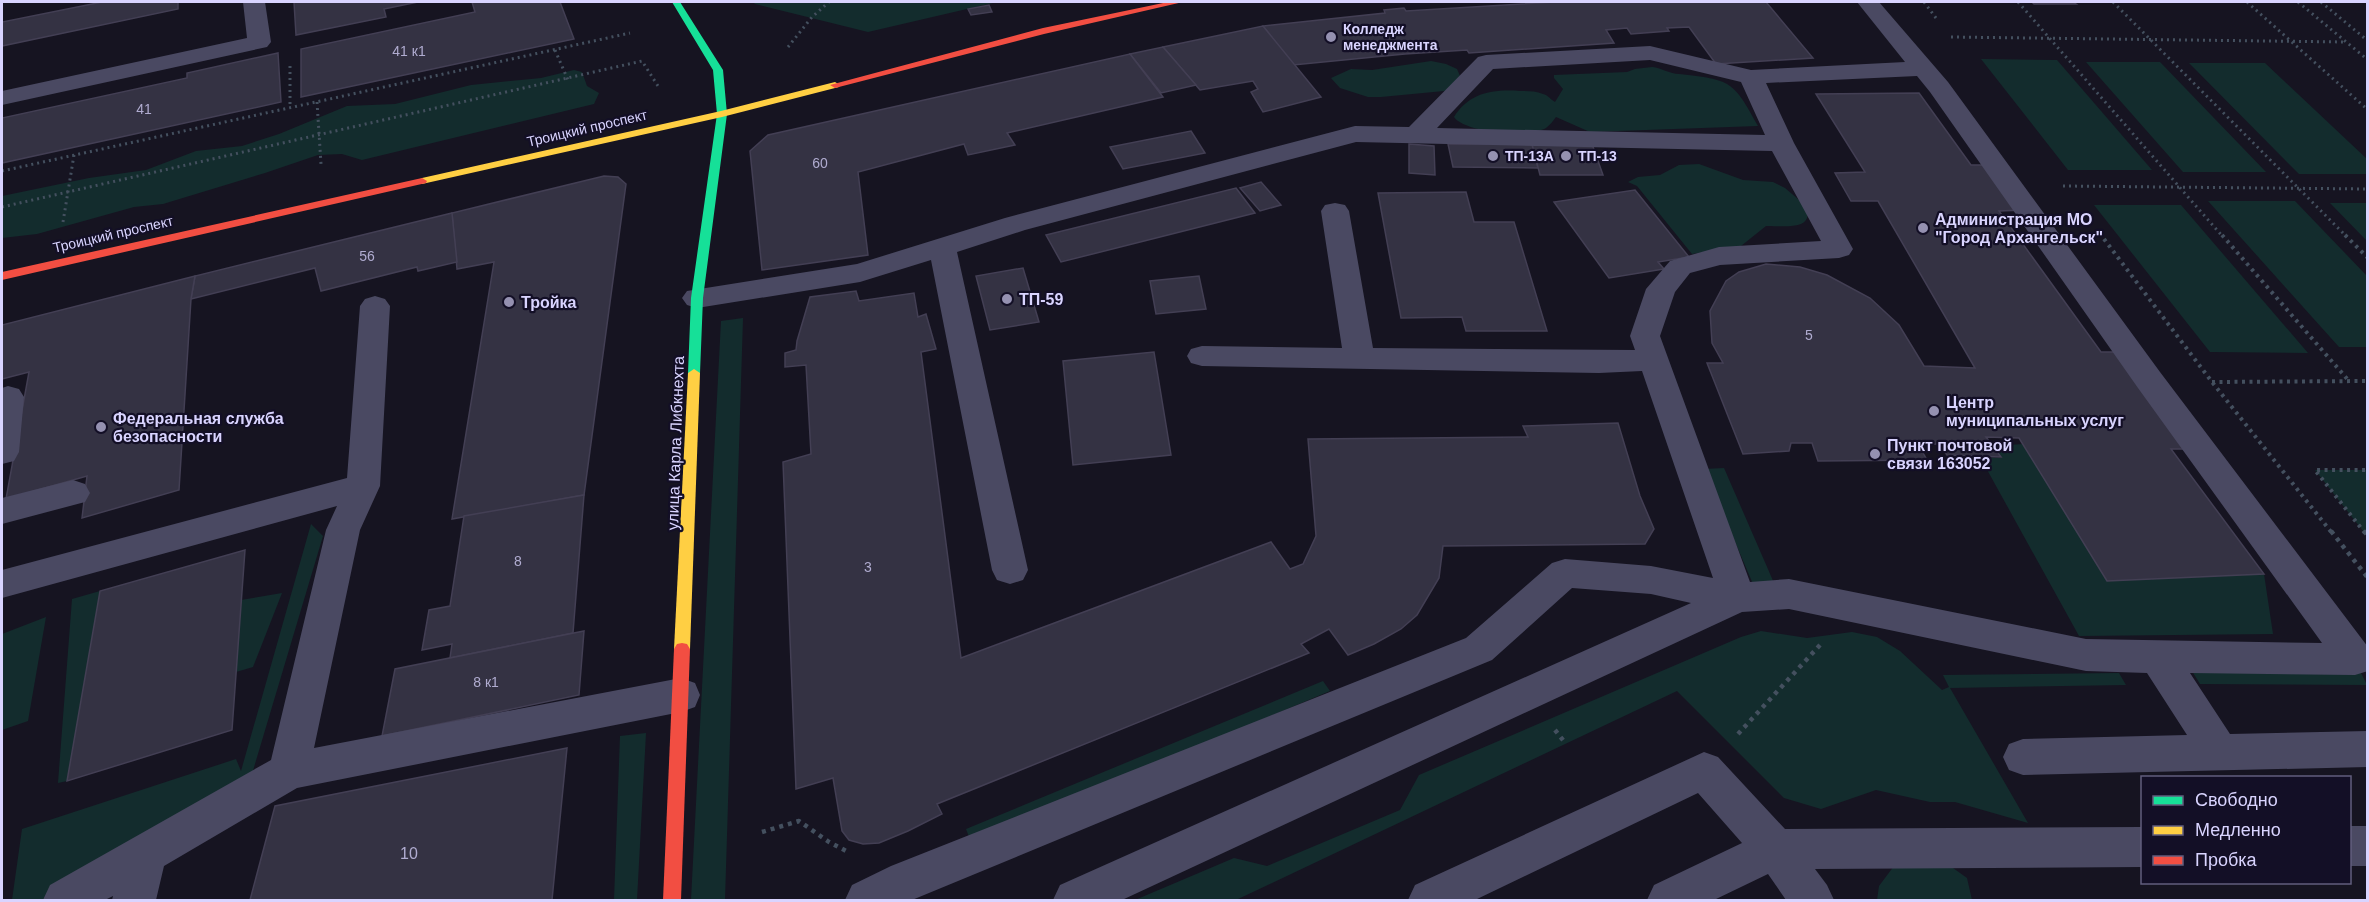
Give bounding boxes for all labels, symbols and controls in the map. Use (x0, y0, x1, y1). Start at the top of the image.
place label: Колледж менеджмента (1343, 21, 1438, 53)
marker: Колледж менеджмента (1324, 30, 1338, 44)
house number: 41 к1 (392, 43, 426, 59)
house number: 41 (136, 101, 152, 117)
street label: Троицкий проспект (525, 106, 649, 150)
place label: ТП-13А (1505, 148, 1554, 164)
place label: ТП-13 (1578, 148, 1617, 164)
marker: ТП-13А (1486, 149, 1500, 163)
marker: ТП-13 (1559, 149, 1573, 163)
house number: 60 (812, 155, 828, 171)
place label: Администрация МО "Город Архангельск" (1935, 211, 2103, 246)
street label: Троицкий проспект (51, 212, 175, 256)
marker: Администрация МО "Город Архангельск" (1916, 221, 1930, 235)
house number: 56 (359, 248, 375, 264)
place label: ТП-59 (1019, 291, 1064, 308)
marker: ТП-59 (1000, 292, 1014, 306)
place label: Тройка (521, 294, 577, 311)
marker: Тройка (502, 295, 516, 309)
house number: 5 (1805, 327, 1813, 343)
street label: улица Карла Либкнехта (664, 355, 687, 531)
place label: Центр муниципальных услуг (1946, 394, 2124, 429)
marker: Центр муниципальных услуг (1927, 404, 1941, 418)
place label: Федеральная служба безопасности (113, 410, 284, 445)
marker: Федеральная служба безопасности (94, 420, 108, 434)
place label: Пункт почтовой связи 163052 (1887, 437, 2012, 472)
marker: Пункт почтовой связи 163052 (1868, 447, 1882, 461)
house number: 8 (514, 553, 522, 569)
house number: 3 (864, 559, 872, 575)
house number: 8 к1 (473, 674, 499, 690)
legend (2141, 776, 2351, 884)
text: Свободно (2195, 790, 2278, 810)
text: Медленно (2195, 820, 2281, 840)
house number: 10 (400, 845, 418, 862)
text: Пробка (2195, 850, 2258, 870)

